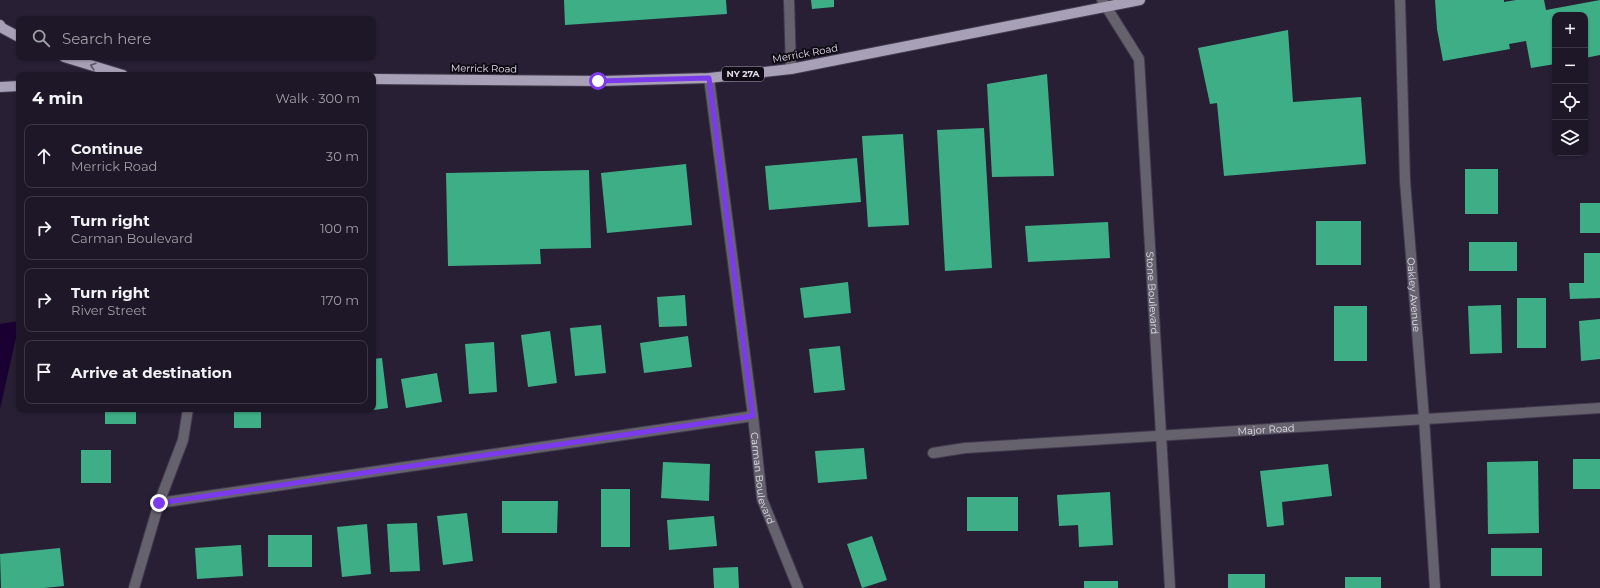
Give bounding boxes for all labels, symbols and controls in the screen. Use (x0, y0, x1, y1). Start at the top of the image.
map controls (1552, 12, 1588, 156)
button: + (1552, 12, 1588, 48)
search box (16, 16, 376, 60)
icon: search (30, 27, 52, 49)
text: Search here (62, 29, 151, 48)
street label: Merrick Road (771, 41, 839, 66)
button: − (1552, 48, 1588, 84)
street label: Merrick Road (451, 61, 517, 76)
one-way arrow (90, 62, 97, 71)
road number: NY 27A (722, 67, 764, 81)
route start (589, 72, 607, 90)
button: locate (1552, 84, 1588, 120)
text: 4 min (32, 88, 83, 108)
text: Walk · 300 m (275, 90, 360, 106)
button: layers (1552, 120, 1588, 156)
text: Continue (71, 139, 143, 158)
icon: ahead (33, 145, 55, 167)
text: 30 m (326, 148, 359, 164)
text: Merrick Road (71, 158, 157, 174)
text: Turn right (71, 211, 150, 230)
icon: right (33, 217, 55, 239)
text: 100 m (320, 220, 359, 236)
text: Carman Boulevard (71, 230, 193, 246)
street label: Stone Boulevard (1143, 251, 1161, 335)
street label: Oakley Avenue (1404, 257, 1423, 332)
text: Turn right (71, 283, 150, 302)
icon: right (33, 289, 55, 311)
text: 170 m (321, 292, 359, 308)
text: River Street (71, 302, 147, 318)
icon: arrive (33, 361, 55, 383)
text: Arrive at destination (71, 363, 232, 382)
street label: Major Road (1237, 421, 1295, 438)
street label: Carman Boulevard (748, 432, 778, 526)
route end (150, 494, 168, 512)

